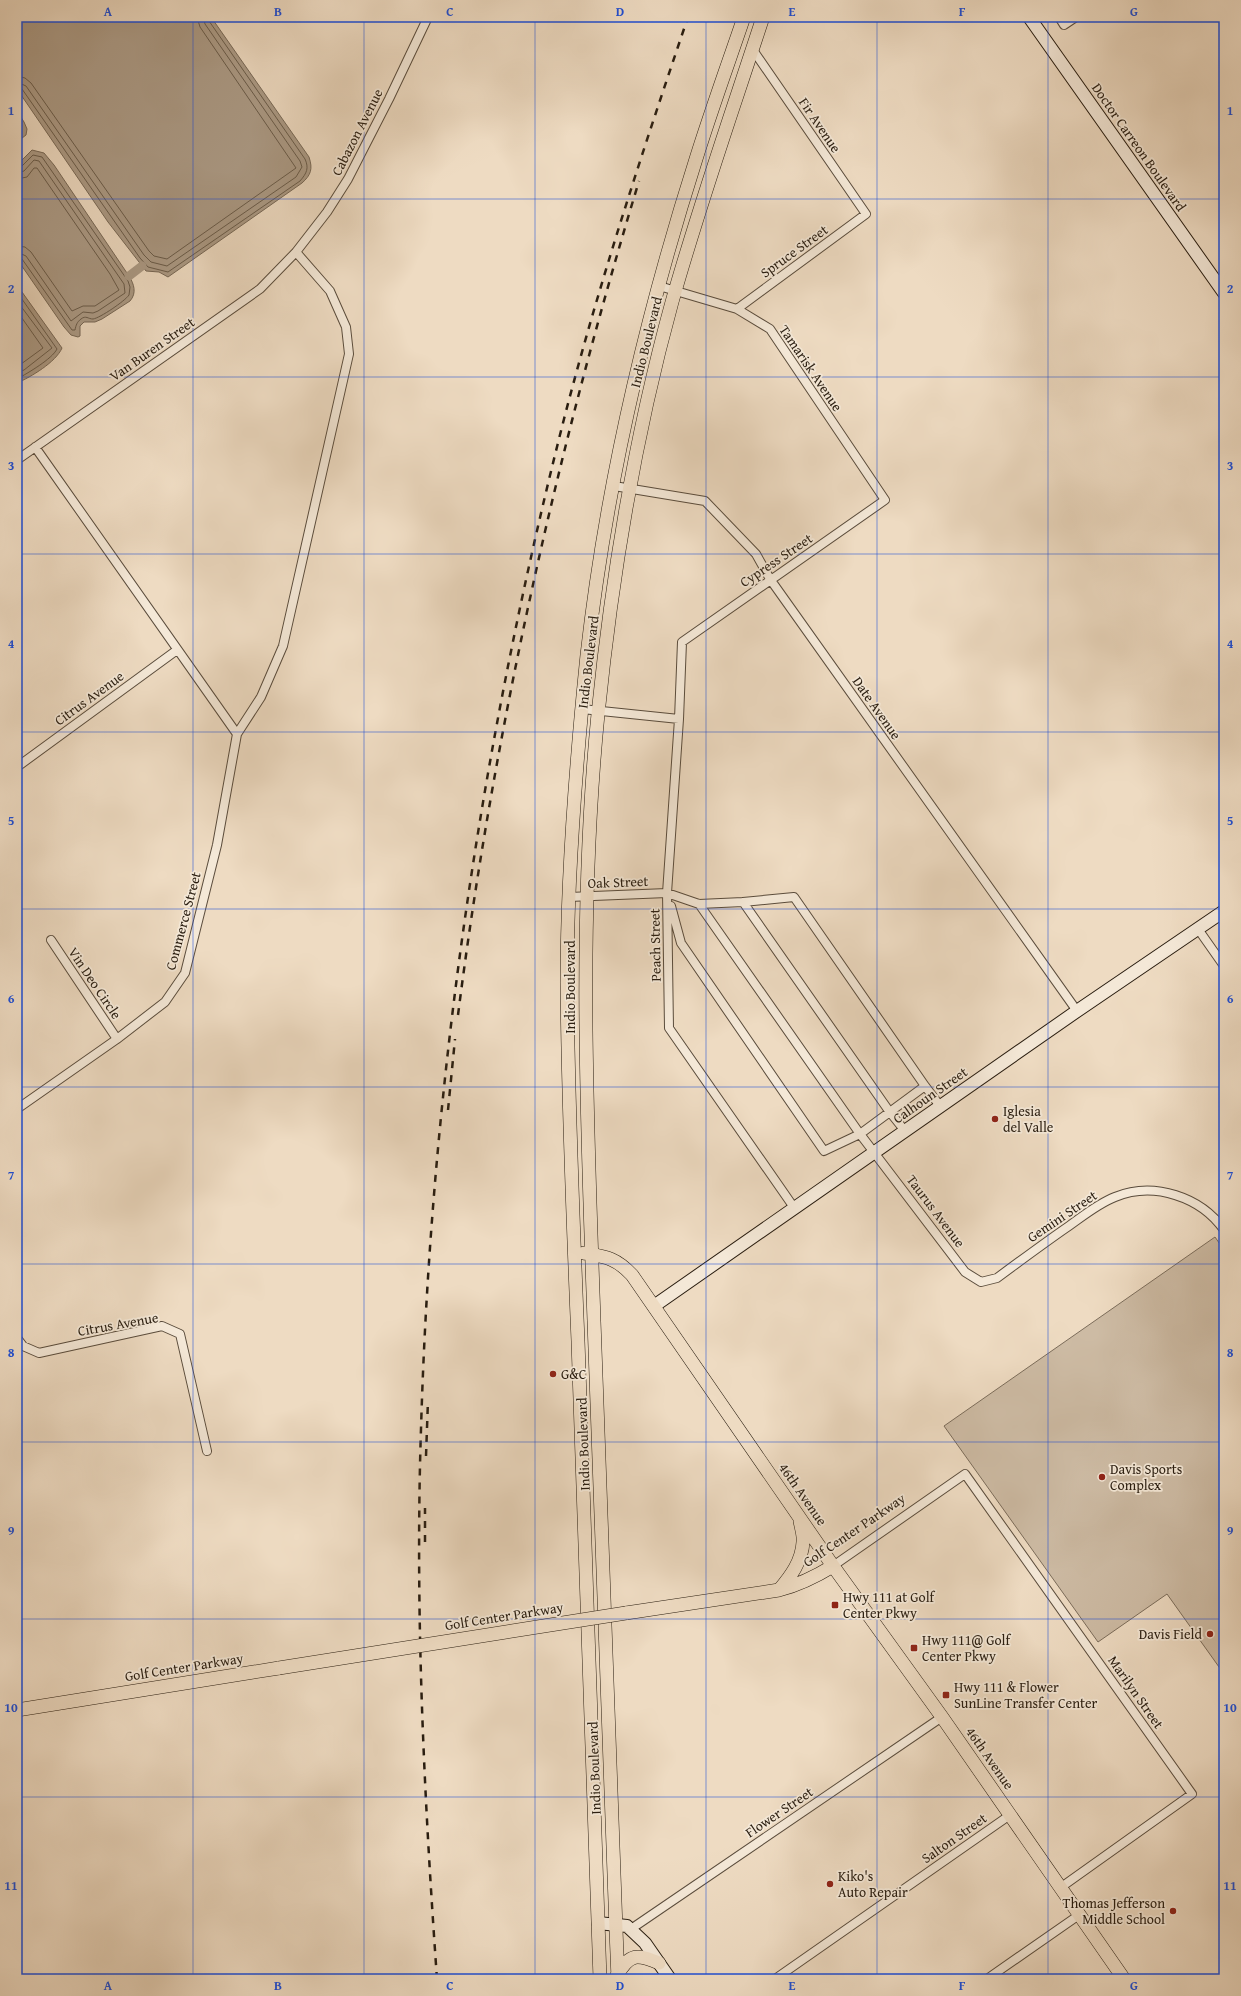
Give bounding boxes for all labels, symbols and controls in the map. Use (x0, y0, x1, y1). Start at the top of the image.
text: A (104, 2, 113, 21)
text: B (274, 2, 282, 21)
text: C (446, 2, 454, 21)
text: D (616, 2, 624, 21)
text: E (789, 2, 796, 21)
text: F (959, 2, 966, 21)
text: G (1130, 2, 1138, 21)
street label: Doctor Carreon Boulevard (1087, 79, 1191, 216)
street label: Cabazon Avenue (326, 85, 388, 179)
street label: Fir Avenue (794, 93, 846, 157)
text: 1 (8, 101, 14, 120)
text: 1 (1227, 101, 1233, 120)
street label: Spruce Street (756, 220, 832, 282)
text: 2 (8, 279, 15, 298)
text: 2 (1227, 279, 1234, 298)
street label: Indio Boulevard (625, 294, 667, 390)
street label: Van Buren Street (105, 312, 199, 386)
street label: Tamarisk Avenue (775, 321, 848, 416)
text: 3 (8, 456, 14, 475)
text: 3 (1227, 456, 1233, 475)
street label: Cypress Street (736, 528, 816, 592)
street label: Indio Boulevard (572, 614, 604, 710)
text: 4 (8, 634, 15, 653)
text: 4 (1227, 634, 1234, 653)
street label: Citrus Avenue (50, 666, 128, 730)
street label: Date Avenue (848, 672, 906, 744)
text: 5 (8, 811, 15, 830)
text: 5 (1227, 811, 1234, 830)
street label: Commerce Street (160, 870, 206, 972)
street label: Oak Street (587, 871, 649, 893)
street label: Peach Street (644, 908, 666, 982)
street label: Indio Boulevard (560, 940, 580, 1034)
street label: Vin Deo Circle (64, 943, 127, 1023)
text: 6 (8, 989, 15, 1008)
text: 6 (1227, 989, 1234, 1008)
street label: Calhoun Street (889, 1062, 971, 1128)
place label: Iglesia del Valle (1003, 1101, 1054, 1137)
marker: Iglesia del Valle (990, 1114, 1000, 1124)
text: 7 (8, 1166, 15, 1185)
text: 7 (1227, 1166, 1234, 1185)
street label: Taurus Avenue (902, 1170, 970, 1252)
street label: Gemini Street (1023, 1185, 1101, 1247)
street label: Citrus Avenue (76, 1307, 160, 1341)
text: 8 (8, 1343, 15, 1362)
text: 8 (1227, 1343, 1234, 1362)
place label: G&C (561, 1364, 587, 1384)
marker: G&C (548, 1369, 558, 1379)
street label: Indio Boulevard (571, 1396, 595, 1491)
street label: 46th Avenue (774, 1459, 832, 1530)
place label: Davis Sports Complex (1110, 1459, 1182, 1495)
marker: Davis Sports Complex (1097, 1472, 1107, 1482)
street label: Golf Center Parkway (799, 1488, 909, 1572)
text: 9 (8, 1521, 15, 1540)
text: 9 (1227, 1521, 1234, 1540)
place label: Hwy 111 at Golf Center Pkwy (843, 1587, 936, 1623)
street label: Golf Center Parkway (443, 1597, 565, 1635)
marker: Hwy 111 at Golf Center Pkwy (830, 1600, 840, 1610)
place label: Davis Field (1139, 1624, 1203, 1644)
marker: Davis Field (1205, 1629, 1215, 1639)
place label: Hwy 111@ Golf Center Pkwy (922, 1630, 1012, 1666)
marker: Hwy 111@ Golf Center Pkwy (909, 1643, 919, 1653)
street label: Golf Center Parkway (123, 1648, 245, 1686)
street label: Marilyn Street (1103, 1651, 1169, 1733)
place label: Hwy 111 & Flower SunLine Transfer Center (954, 1677, 1098, 1713)
marker: Hwy 111 & Flower SunLine Transfer Center (941, 1690, 951, 1700)
text: 10 (4, 1698, 18, 1717)
text: 10 (1223, 1698, 1237, 1717)
street label: Indio Boulevard (582, 1720, 606, 1815)
street label: 46th Avenue (961, 1723, 1019, 1794)
street label: Flower Street (741, 1782, 817, 1842)
street label: Salton Street (917, 1808, 991, 1868)
place label: Kiko's Auto Repair (838, 1866, 908, 1902)
text: 11 (4, 1876, 18, 1895)
text: 11 (1223, 1876, 1237, 1895)
marker: Kiko's Auto Repair (825, 1879, 835, 1889)
place label: Thomas Jefferson Middle School (1063, 1893, 1165, 1929)
marker: Thomas Jefferson Middle School (1168, 1906, 1178, 1916)
text: A (104, 1976, 113, 1995)
text: B (274, 1976, 282, 1995)
text: C (446, 1976, 454, 1995)
text: D (616, 1976, 624, 1995)
text: E (789, 1976, 796, 1995)
text: F (959, 1976, 966, 1995)
text: G (1130, 1976, 1138, 1995)

